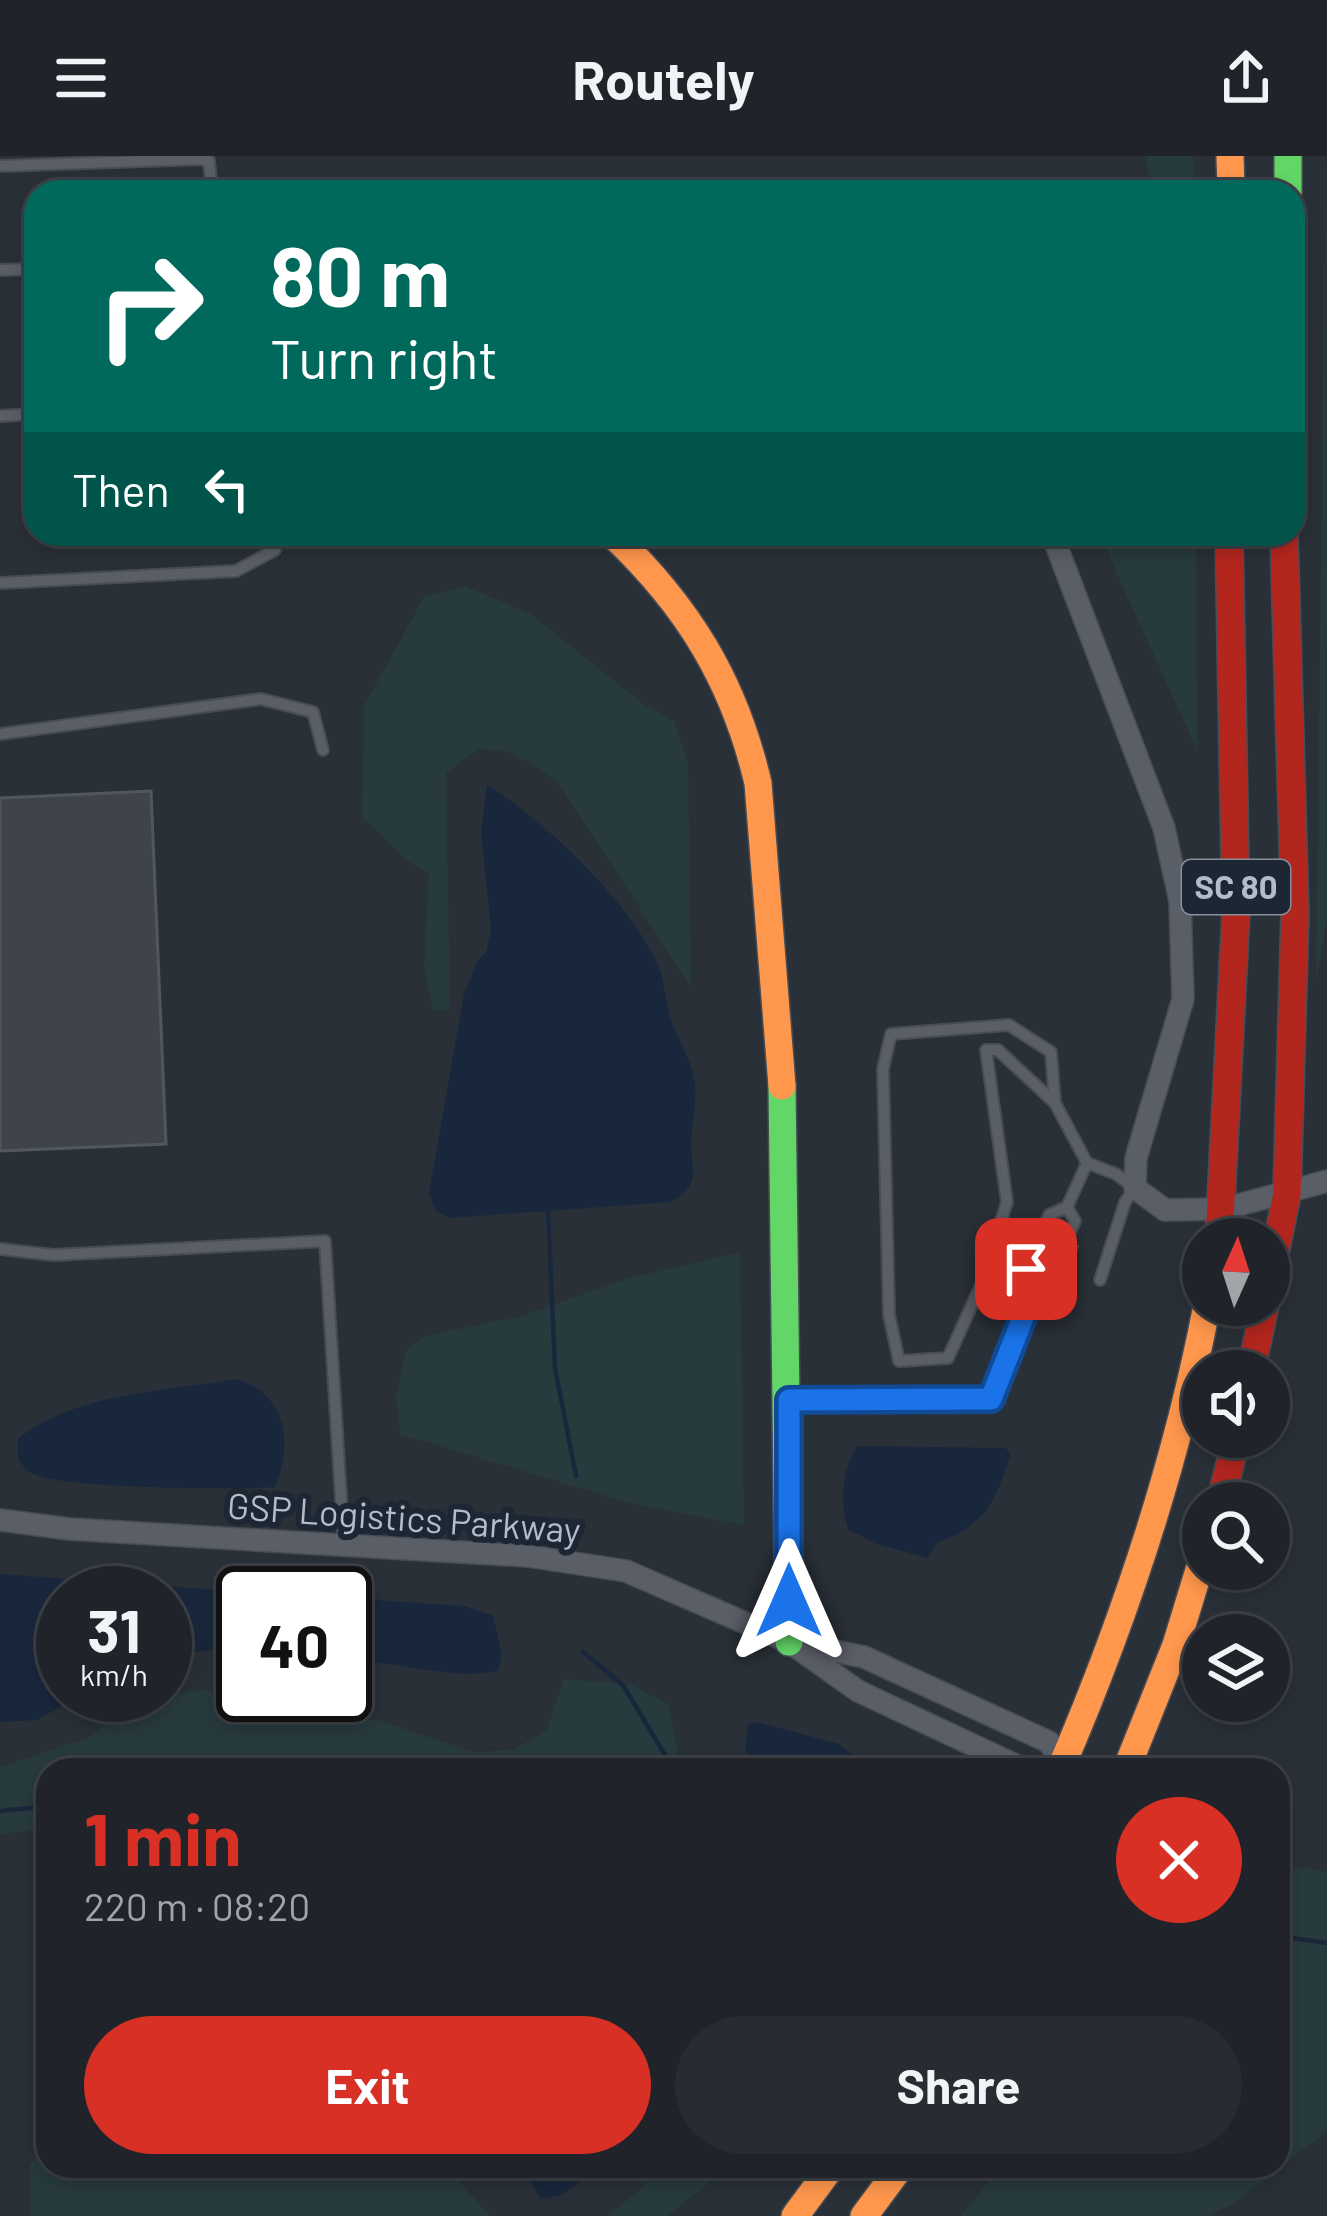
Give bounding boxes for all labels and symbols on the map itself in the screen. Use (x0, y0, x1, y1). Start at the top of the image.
road number: SC 80 (1182, 860, 1290, 914)
pin (975, 1218, 1077, 1320)
north arrow (1182, 1218, 1290, 1326)
street label: GSP Logistics Parkway (226, 1483, 582, 1550)
position arrow (726, 1538, 852, 1664)
speed limit sign: 40 (216, 1566, 372, 1722)

